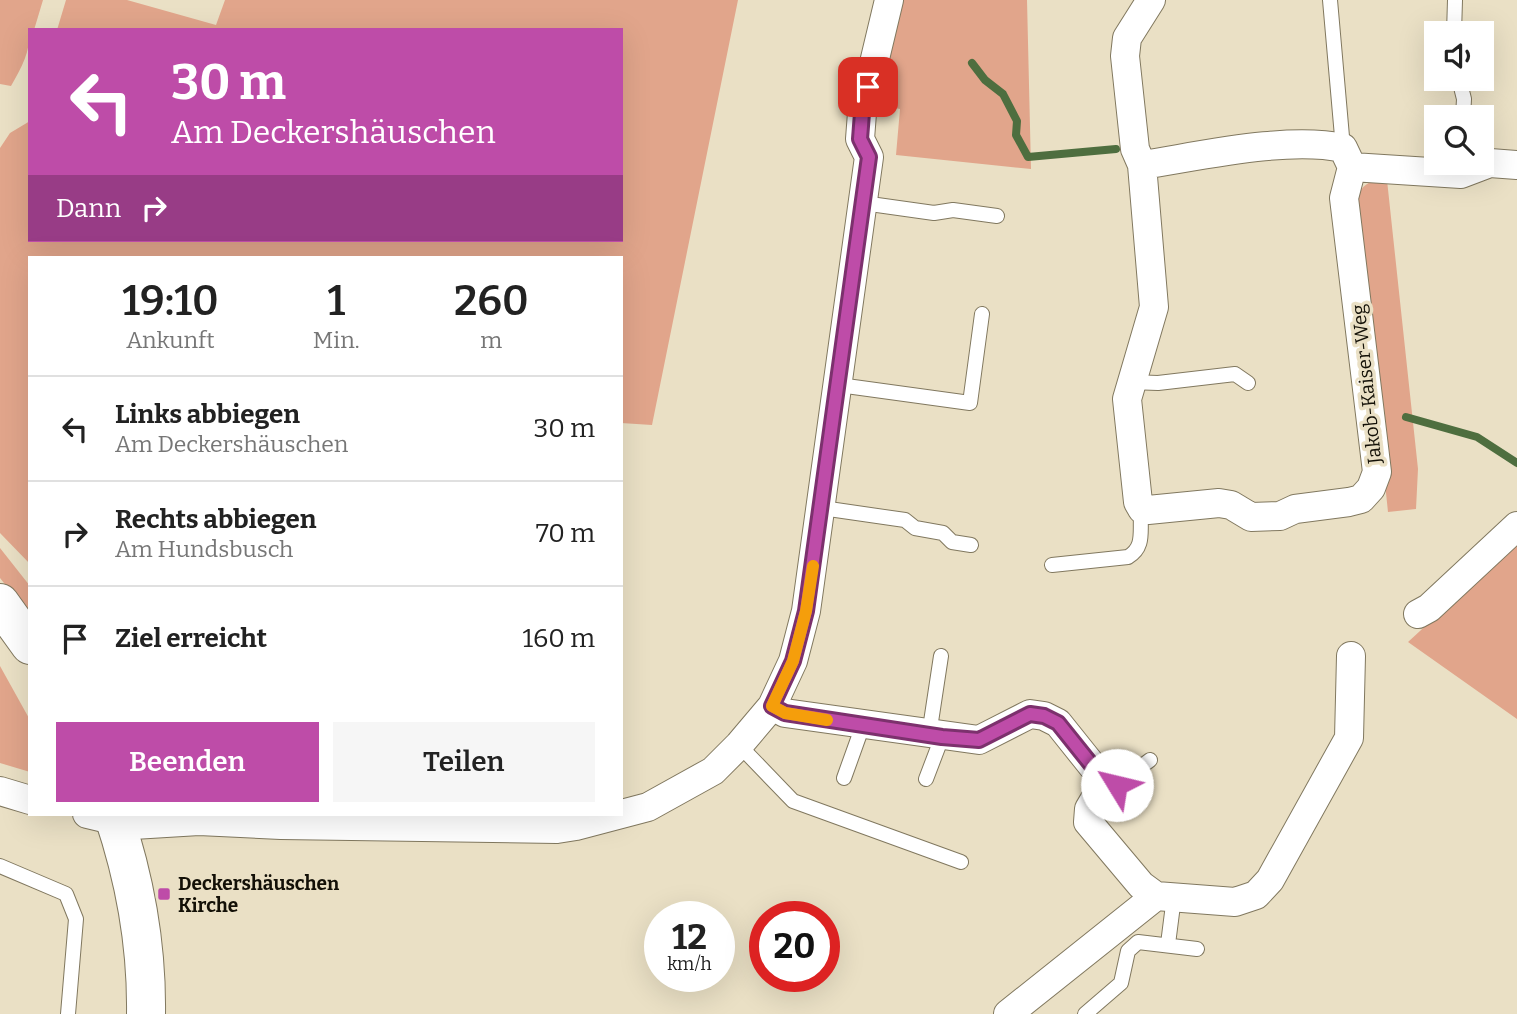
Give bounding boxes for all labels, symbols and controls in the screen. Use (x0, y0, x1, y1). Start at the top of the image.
map controls (1424, 21, 1494, 175)
button: sound (1424, 21, 1494, 91)
text: 30 m (171, 53, 286, 112)
icon: left (56, 56, 147, 147)
pin (838, 57, 898, 117)
icon: arrive (849, 68, 887, 106)
button: search (1424, 105, 1494, 175)
text: Am Deckershäuschen (171, 113, 496, 151)
icon: right (135, 189, 173, 227)
text: Dann (56, 193, 121, 224)
text: 19:10 (122, 276, 219, 326)
text: 1 (327, 276, 345, 326)
text: 260 (454, 276, 529, 326)
street label: Jakob-Kaiser-Weg (1347, 303, 1386, 466)
text: Ankunft (126, 326, 215, 354)
text: Min. (313, 326, 360, 354)
text: m (480, 326, 502, 354)
text: Links abbiegen (115, 399, 300, 430)
icon: left (56, 410, 94, 448)
text: 30 m (534, 413, 595, 444)
text: Am Deckershäuschen (115, 430, 348, 458)
text: Rechts abbiegen (115, 504, 317, 535)
icon: right (56, 515, 94, 553)
text: 70 m (536, 518, 595, 549)
text: Am Hundsbusch (115, 535, 293, 563)
icon: arrive (56, 620, 94, 658)
text: Ziel erreicht (115, 623, 267, 654)
text: 160 m (523, 623, 595, 654)
button: Beenden (56, 722, 319, 802)
button: Teilen (333, 722, 595, 802)
position arrow (1080, 748, 1154, 822)
place label: Deckershäuschen Kirche (178, 872, 340, 917)
marker: Deckershäuschen Kirche (156, 886, 172, 902)
speed limit sign: 20 (749, 901, 840, 992)
text: 12 (672, 916, 707, 958)
text: km/h (667, 953, 712, 975)

